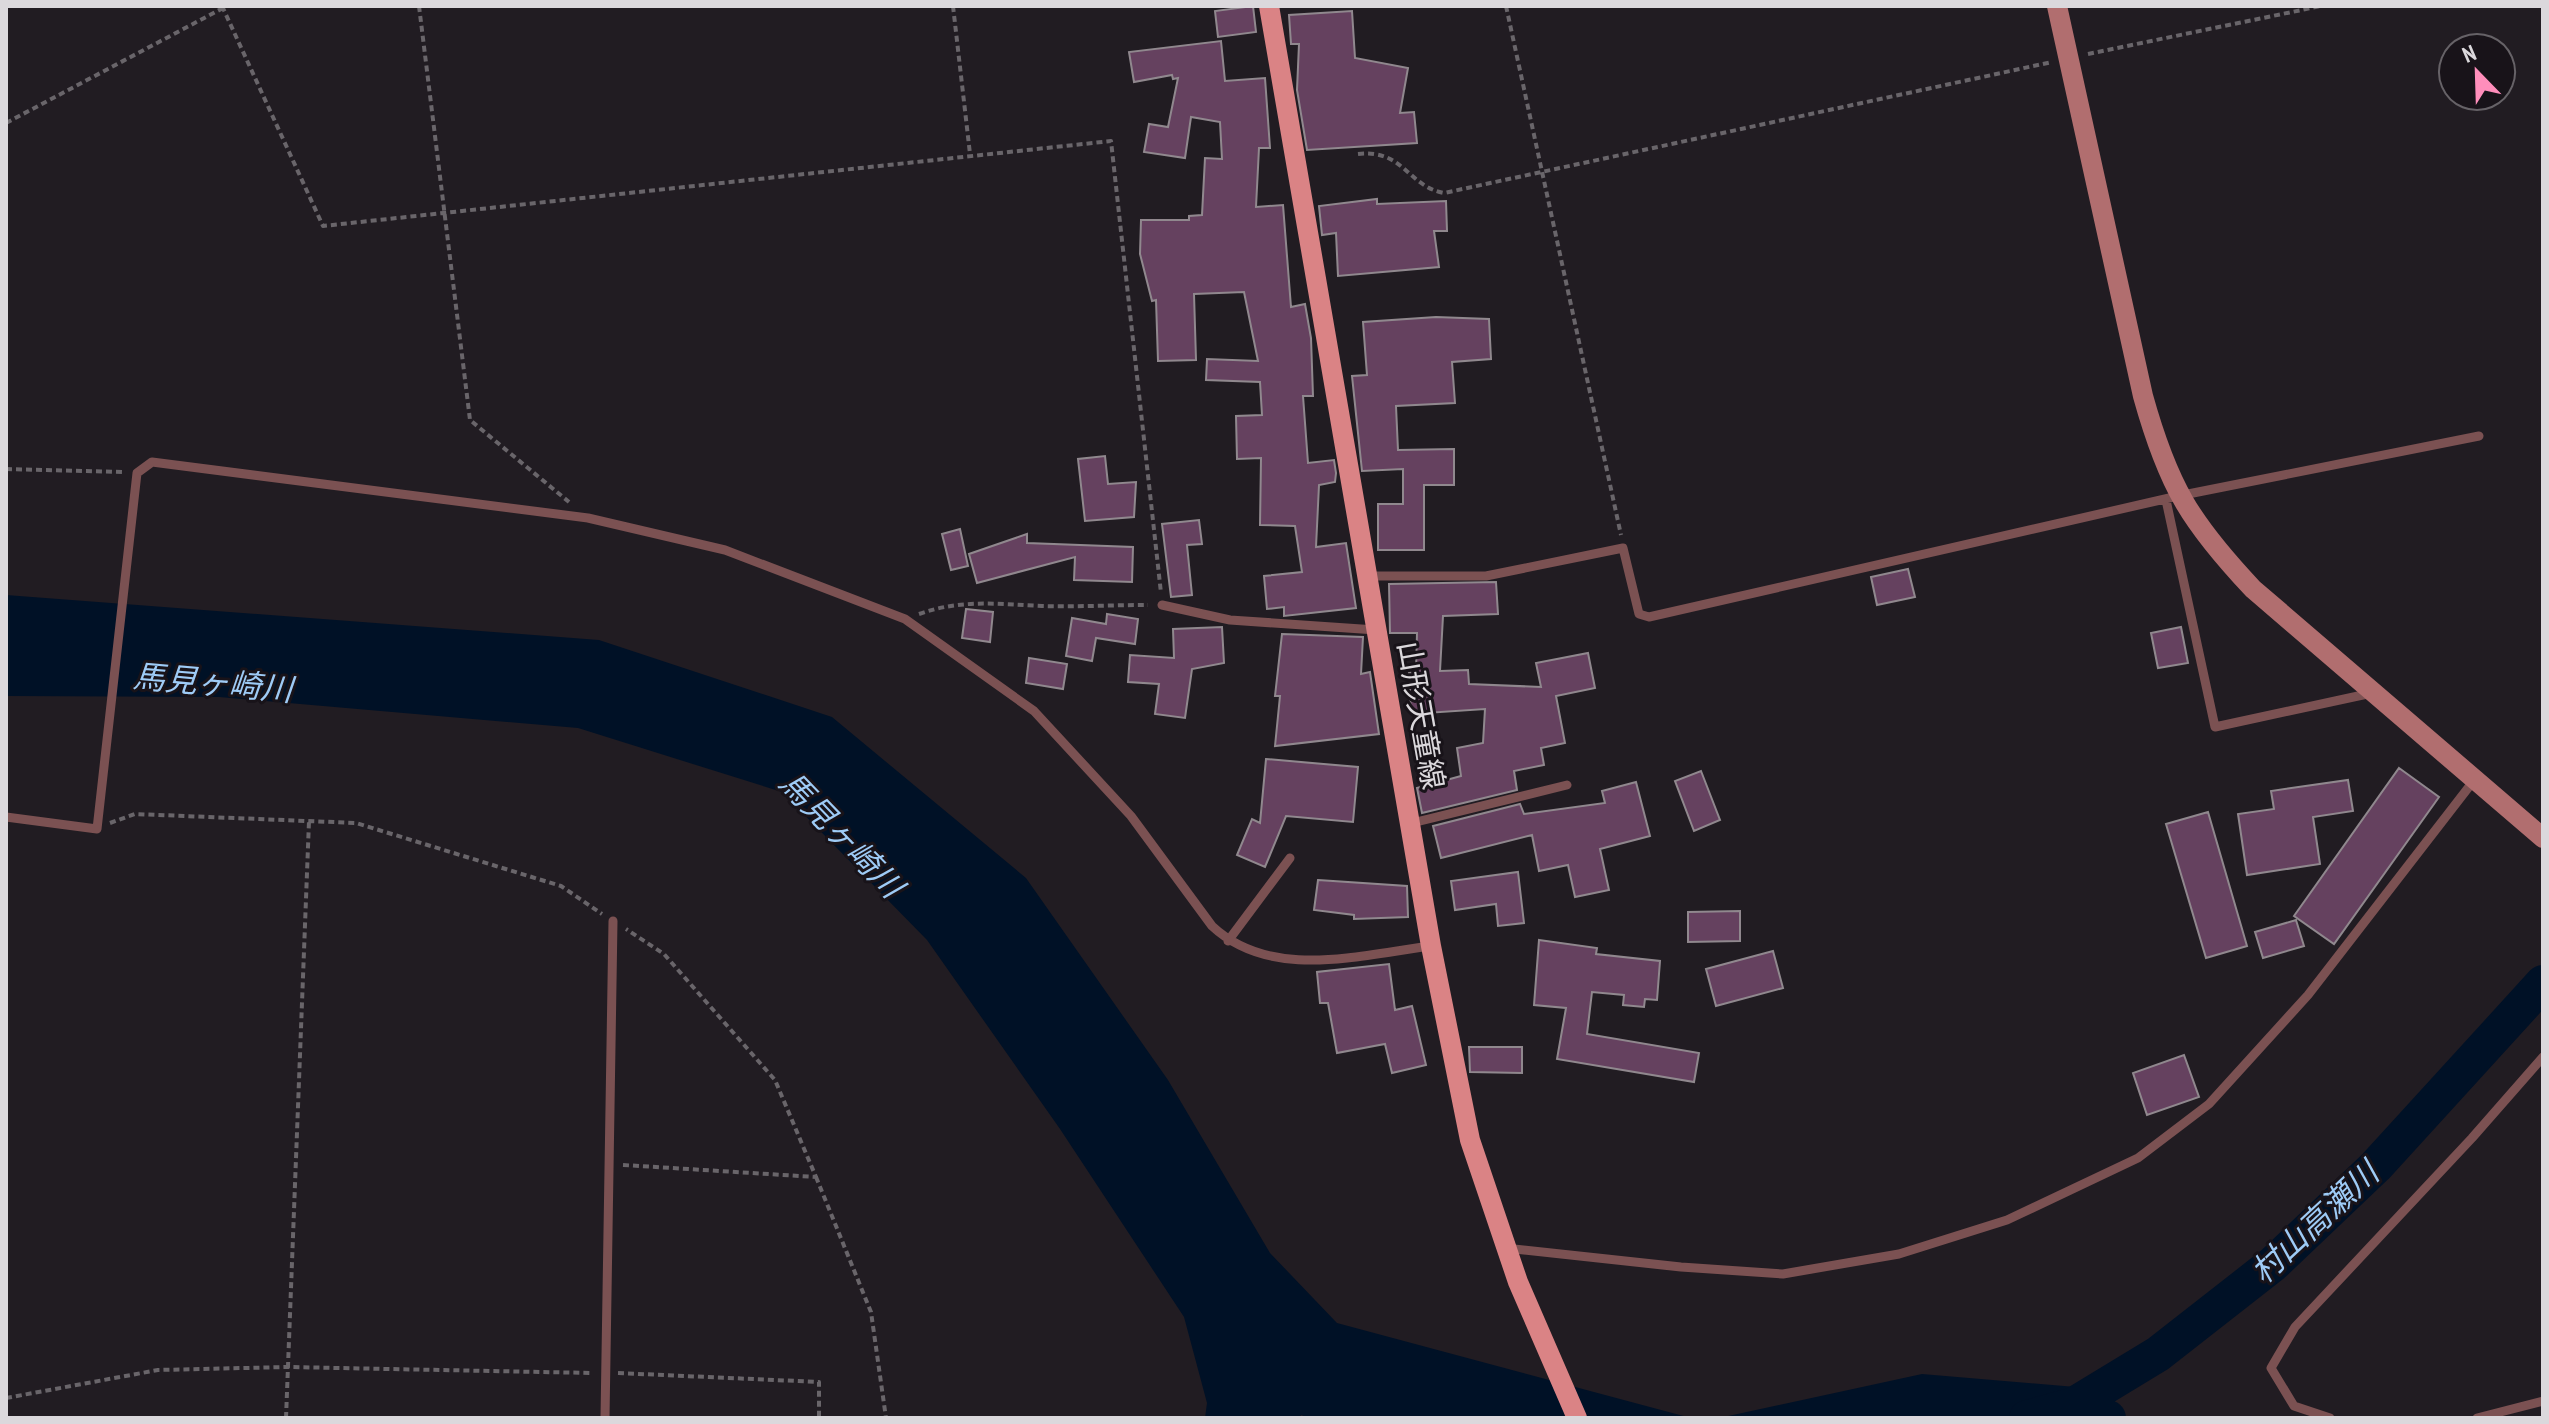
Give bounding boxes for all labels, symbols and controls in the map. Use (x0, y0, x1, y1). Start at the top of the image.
north arrow (2437, 32, 2517, 112)
text: N (2458, 38, 2480, 69)
street label: 山形天童線 (1390, 638, 1454, 792)
water label: 馬見ヶ崎川 (131, 654, 298, 710)
water label: 馬見ヶ崎川 (771, 762, 915, 908)
water label: 村山高瀬川 (2241, 1150, 2389, 1292)

